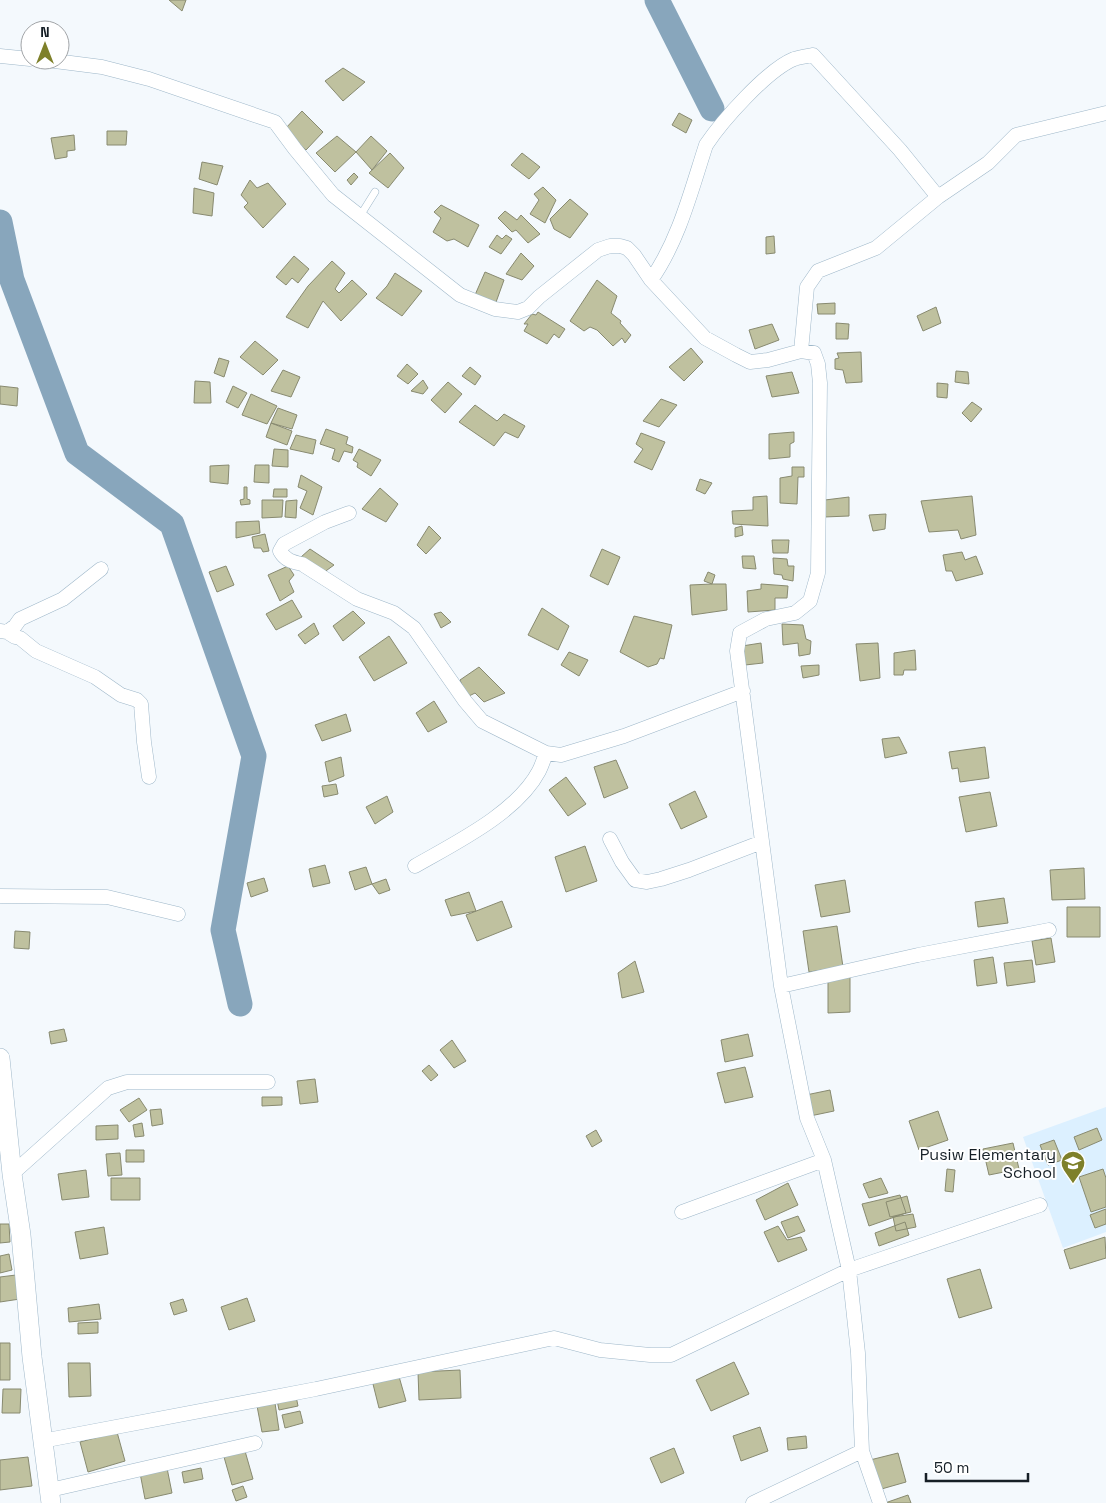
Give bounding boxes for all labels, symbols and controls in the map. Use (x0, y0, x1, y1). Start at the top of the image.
north arrow (20, 20, 70, 70)
text: N (40, 23, 50, 41)
place label: Pusiw Elementary School (920, 1144, 1056, 1183)
school or university icon: Pusiw Elementary School (1060, 1150, 1086, 1184)
scale bar (926, 1450, 1028, 1482)
text: 50 m (934, 1458, 969, 1477)

